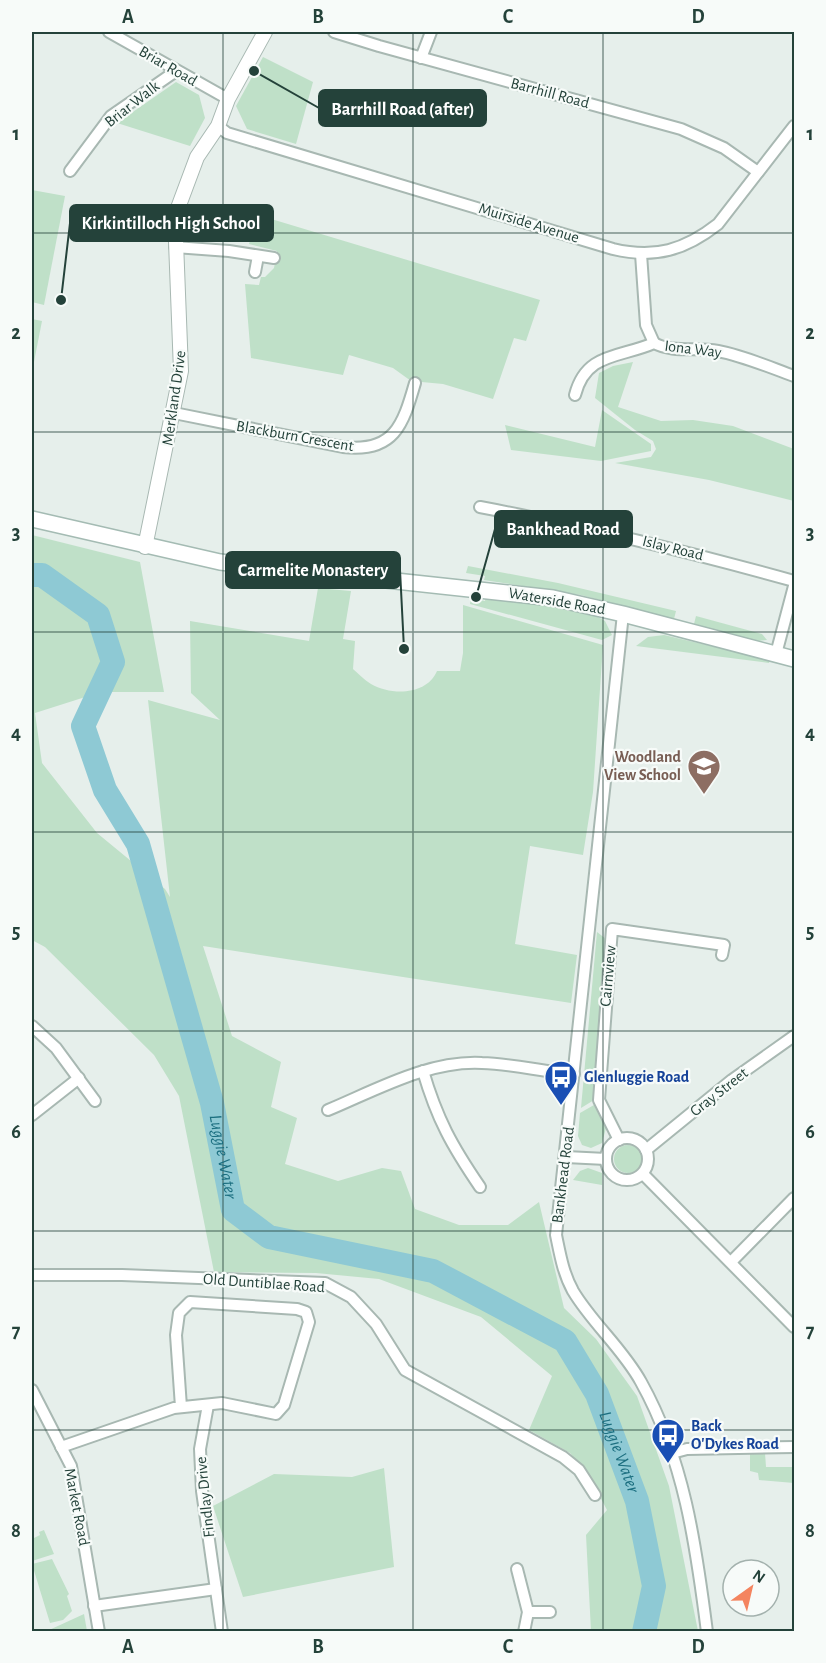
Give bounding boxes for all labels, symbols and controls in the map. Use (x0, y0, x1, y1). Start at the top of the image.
text: A (122, 7, 134, 27)
text: B (312, 7, 324, 27)
text: C (503, 7, 514, 27)
text: D (691, 7, 705, 27)
street label: Briar Road (136, 43, 200, 89)
street label: Barrhill Road (509, 75, 591, 111)
street label: Briar Walk (102, 77, 163, 130)
callout: Barrhill Road (after) (319, 90, 486, 126)
text: Barrhill Road (after) (331, 101, 475, 119)
text: 1 (12, 124, 20, 144)
text: 1 (806, 124, 814, 144)
street label: Muirside Avenue (477, 200, 581, 246)
callout: Kirkintilloch High School (70, 205, 273, 241)
text: Kirkintilloch High School (82, 215, 260, 233)
text: 2 (11, 323, 21, 343)
text: 2 (805, 323, 815, 343)
street label: Iona Way (663, 338, 723, 361)
street label: Merkland Drive (159, 349, 189, 447)
street label: Blackburn Crescent (235, 418, 355, 454)
callout: Bankhead Road (495, 511, 632, 547)
text: Bankhead Road (506, 521, 620, 539)
text: 3 (12, 523, 20, 543)
text: 3 (806, 523, 814, 543)
street label: Islay Road (641, 533, 705, 564)
callout: Carmelite Monastery (226, 552, 400, 588)
text: Carmelite Monastery (238, 562, 389, 580)
street label: Waterside Road (507, 585, 607, 617)
text: 4 (11, 723, 21, 743)
text: 4 (805, 723, 815, 743)
school or university icon: Woodland View School (686, 748, 722, 795)
place label: Woodland View School (604, 749, 682, 783)
text: 5 (12, 922, 20, 942)
text: 5 (806, 922, 814, 942)
street label: Cairnview (597, 944, 619, 1007)
bus stop icon: Glenluggie Road (543, 1059, 579, 1106)
street label: Gray Street (687, 1065, 752, 1120)
place label: Glenluggie Road (584, 1069, 690, 1085)
water label: Luggie Water (205, 1113, 240, 1202)
text: 6 (11, 1122, 21, 1142)
text: 6 (805, 1122, 815, 1142)
street label: Bankhead Road (549, 1126, 577, 1224)
street label: Old Duntiblae Road (203, 1271, 325, 1295)
text: 7 (12, 1321, 21, 1341)
text: 7 (806, 1321, 815, 1341)
water label: Luggie Water (595, 1409, 643, 1496)
bus stop icon: Back O'Dykes Road (650, 1417, 686, 1464)
place label: Back O'Dykes Road (691, 1418, 779, 1453)
street label: Findlay Drive (193, 1456, 218, 1538)
street label: Market Road (62, 1467, 92, 1547)
text: 8 (11, 1521, 21, 1541)
text: 8 (805, 1521, 815, 1541)
north arrow (721, 1558, 781, 1618)
text: N (750, 1567, 768, 1586)
text: A (122, 1637, 134, 1657)
text: B (312, 1637, 324, 1657)
text: C (503, 1637, 514, 1657)
text: D (691, 1637, 705, 1657)

